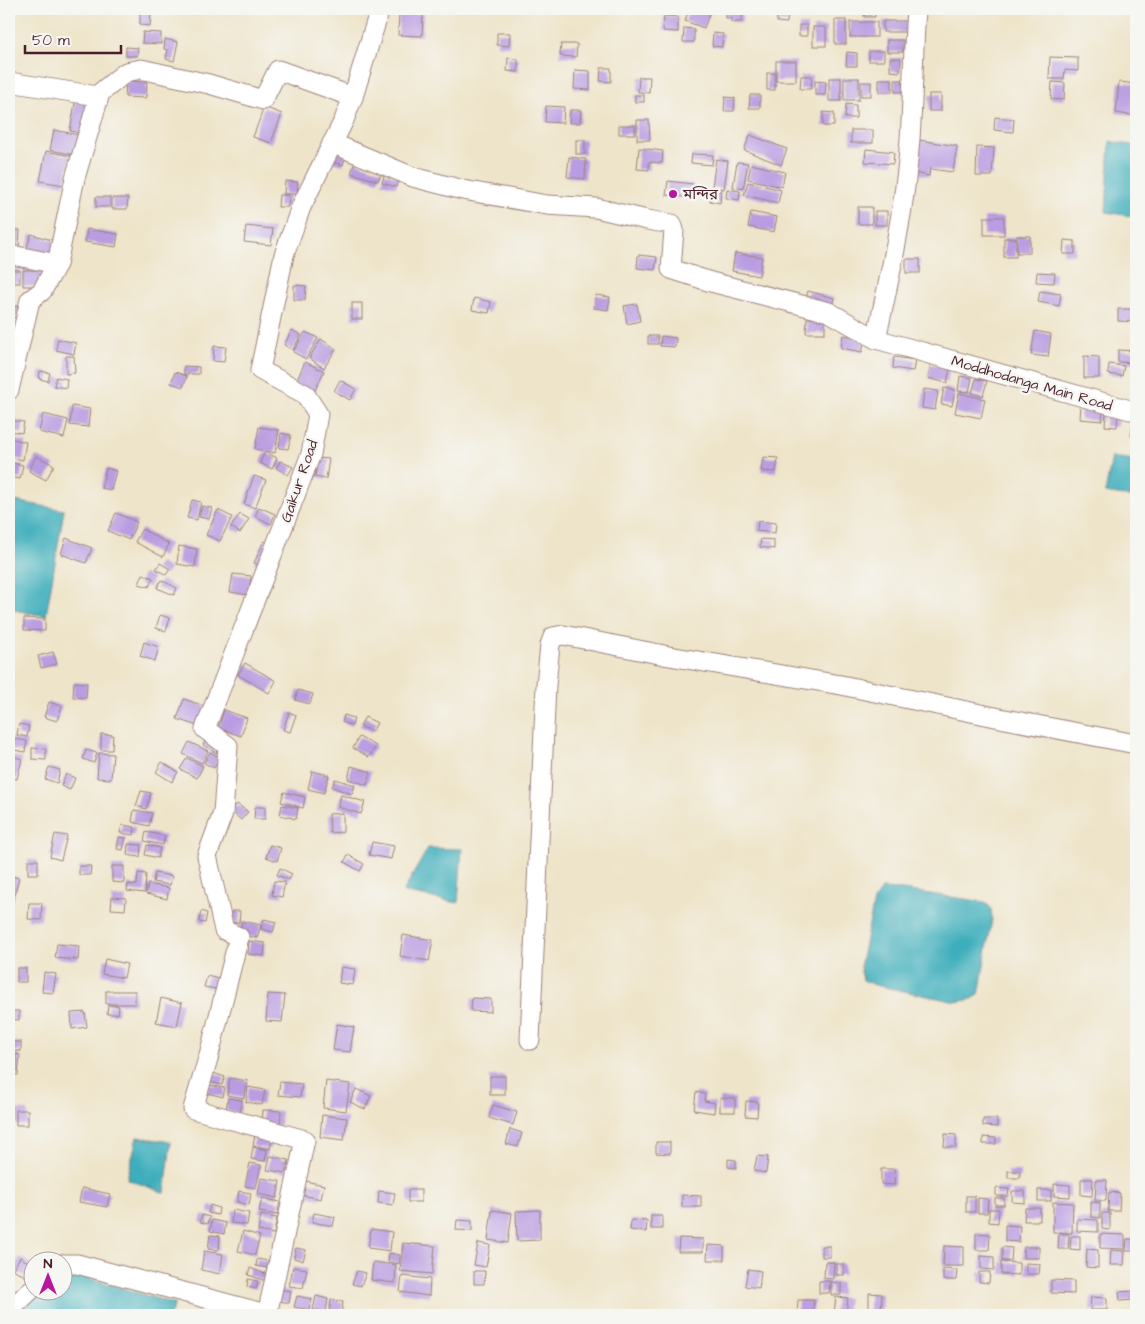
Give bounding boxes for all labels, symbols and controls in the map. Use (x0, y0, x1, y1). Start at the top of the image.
scale bar (25, 22, 121, 54)
text: 50 m (32, 30, 70, 51)
place label: মন্দির (682, 184, 719, 205)
marker: মন্দির (667, 188, 679, 200)
street label: Moddhodanga Main Road (949, 350, 1115, 418)
street label: Gaikur Road (276, 437, 323, 525)
north arrow (22, 1252, 72, 1302)
text: N (44, 1254, 53, 1274)

